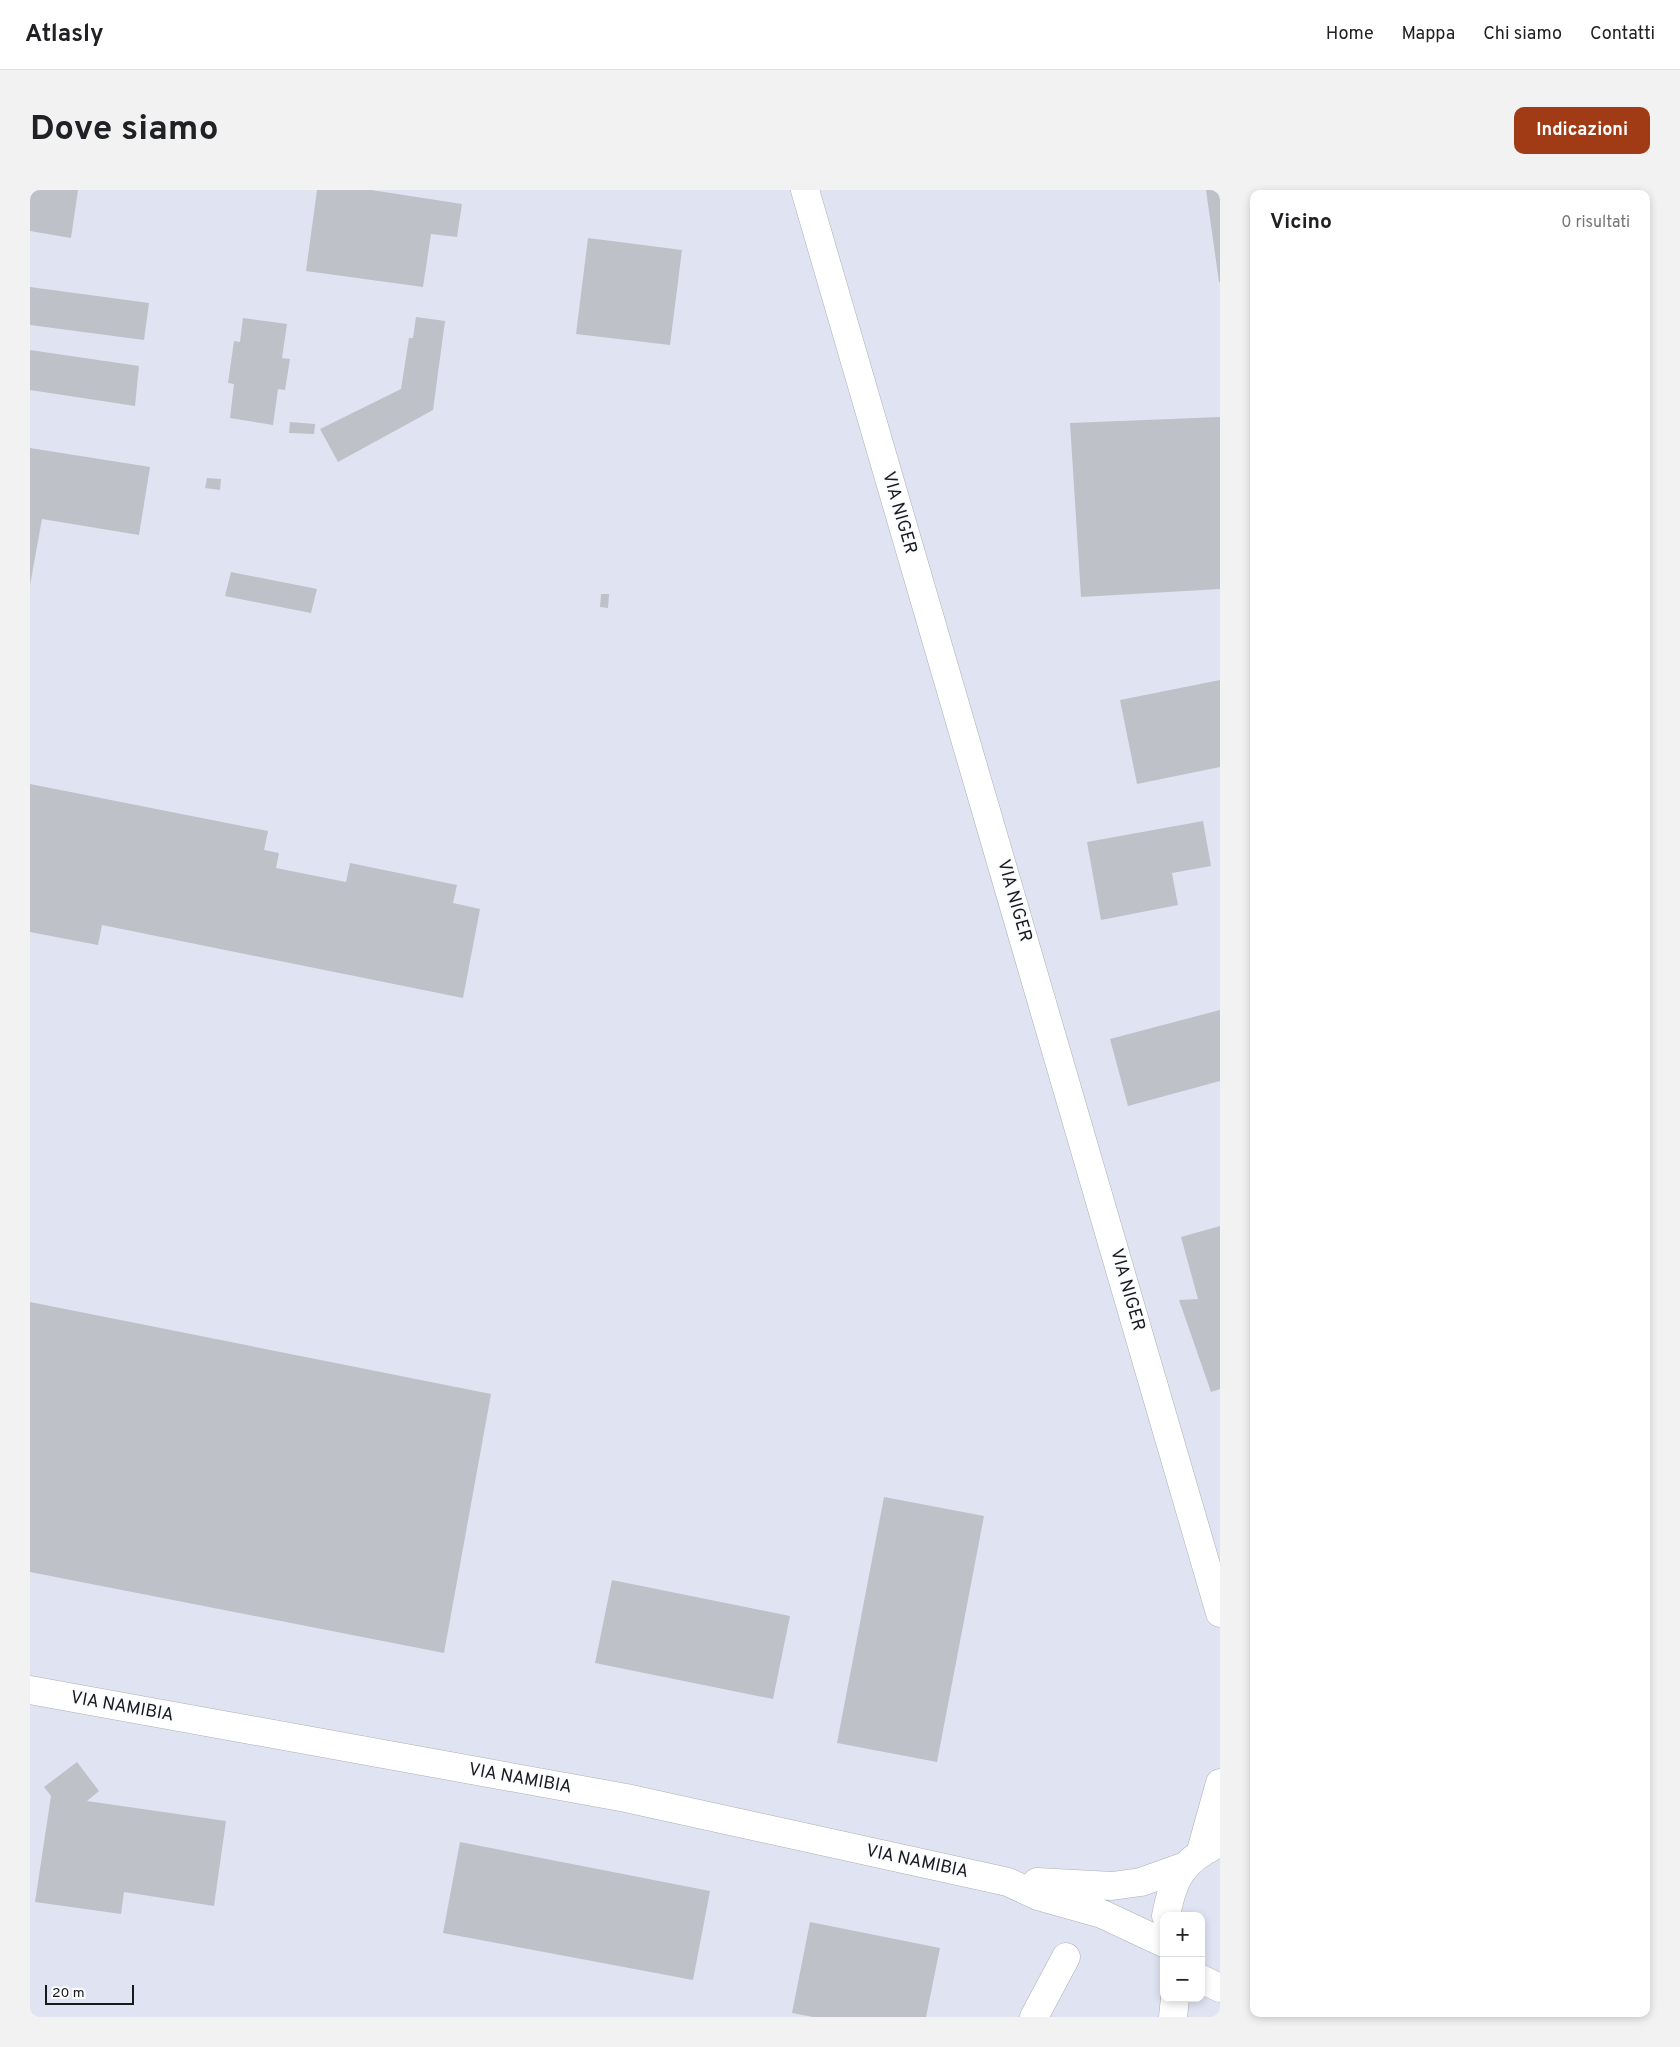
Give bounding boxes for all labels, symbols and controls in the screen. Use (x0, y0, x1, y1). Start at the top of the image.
text: Atlasly (25, 20, 104, 50)
text: Home (1326, 23, 1374, 46)
text: Mappa (1402, 23, 1455, 46)
text: Chi siamo (1483, 23, 1562, 46)
text: Contatti (1590, 23, 1655, 46)
button: Indicazioni (1514, 107, 1650, 154)
text: Dove siamo (30, 108, 219, 152)
text: Vicino (1270, 209, 1332, 236)
text: 0 risultati (1561, 213, 1630, 233)
street label: VIA NIGER (876, 469, 922, 557)
street label: VIA NIGER (991, 857, 1037, 945)
street label: VIA NIGER (1104, 1246, 1150, 1334)
street label: VIA NAMIBIA (69, 1687, 175, 1727)
street label: VIA NAMIBIA (467, 1759, 573, 1799)
street label: VIA NAMIBIA (863, 1840, 971, 1884)
map controls (1160, 1912, 1205, 2002)
button: + (1160, 1912, 1205, 1957)
button: − (1160, 1957, 1205, 2002)
scale bar (45, 1982, 134, 2005)
text: 20 m (52, 1985, 85, 2002)

